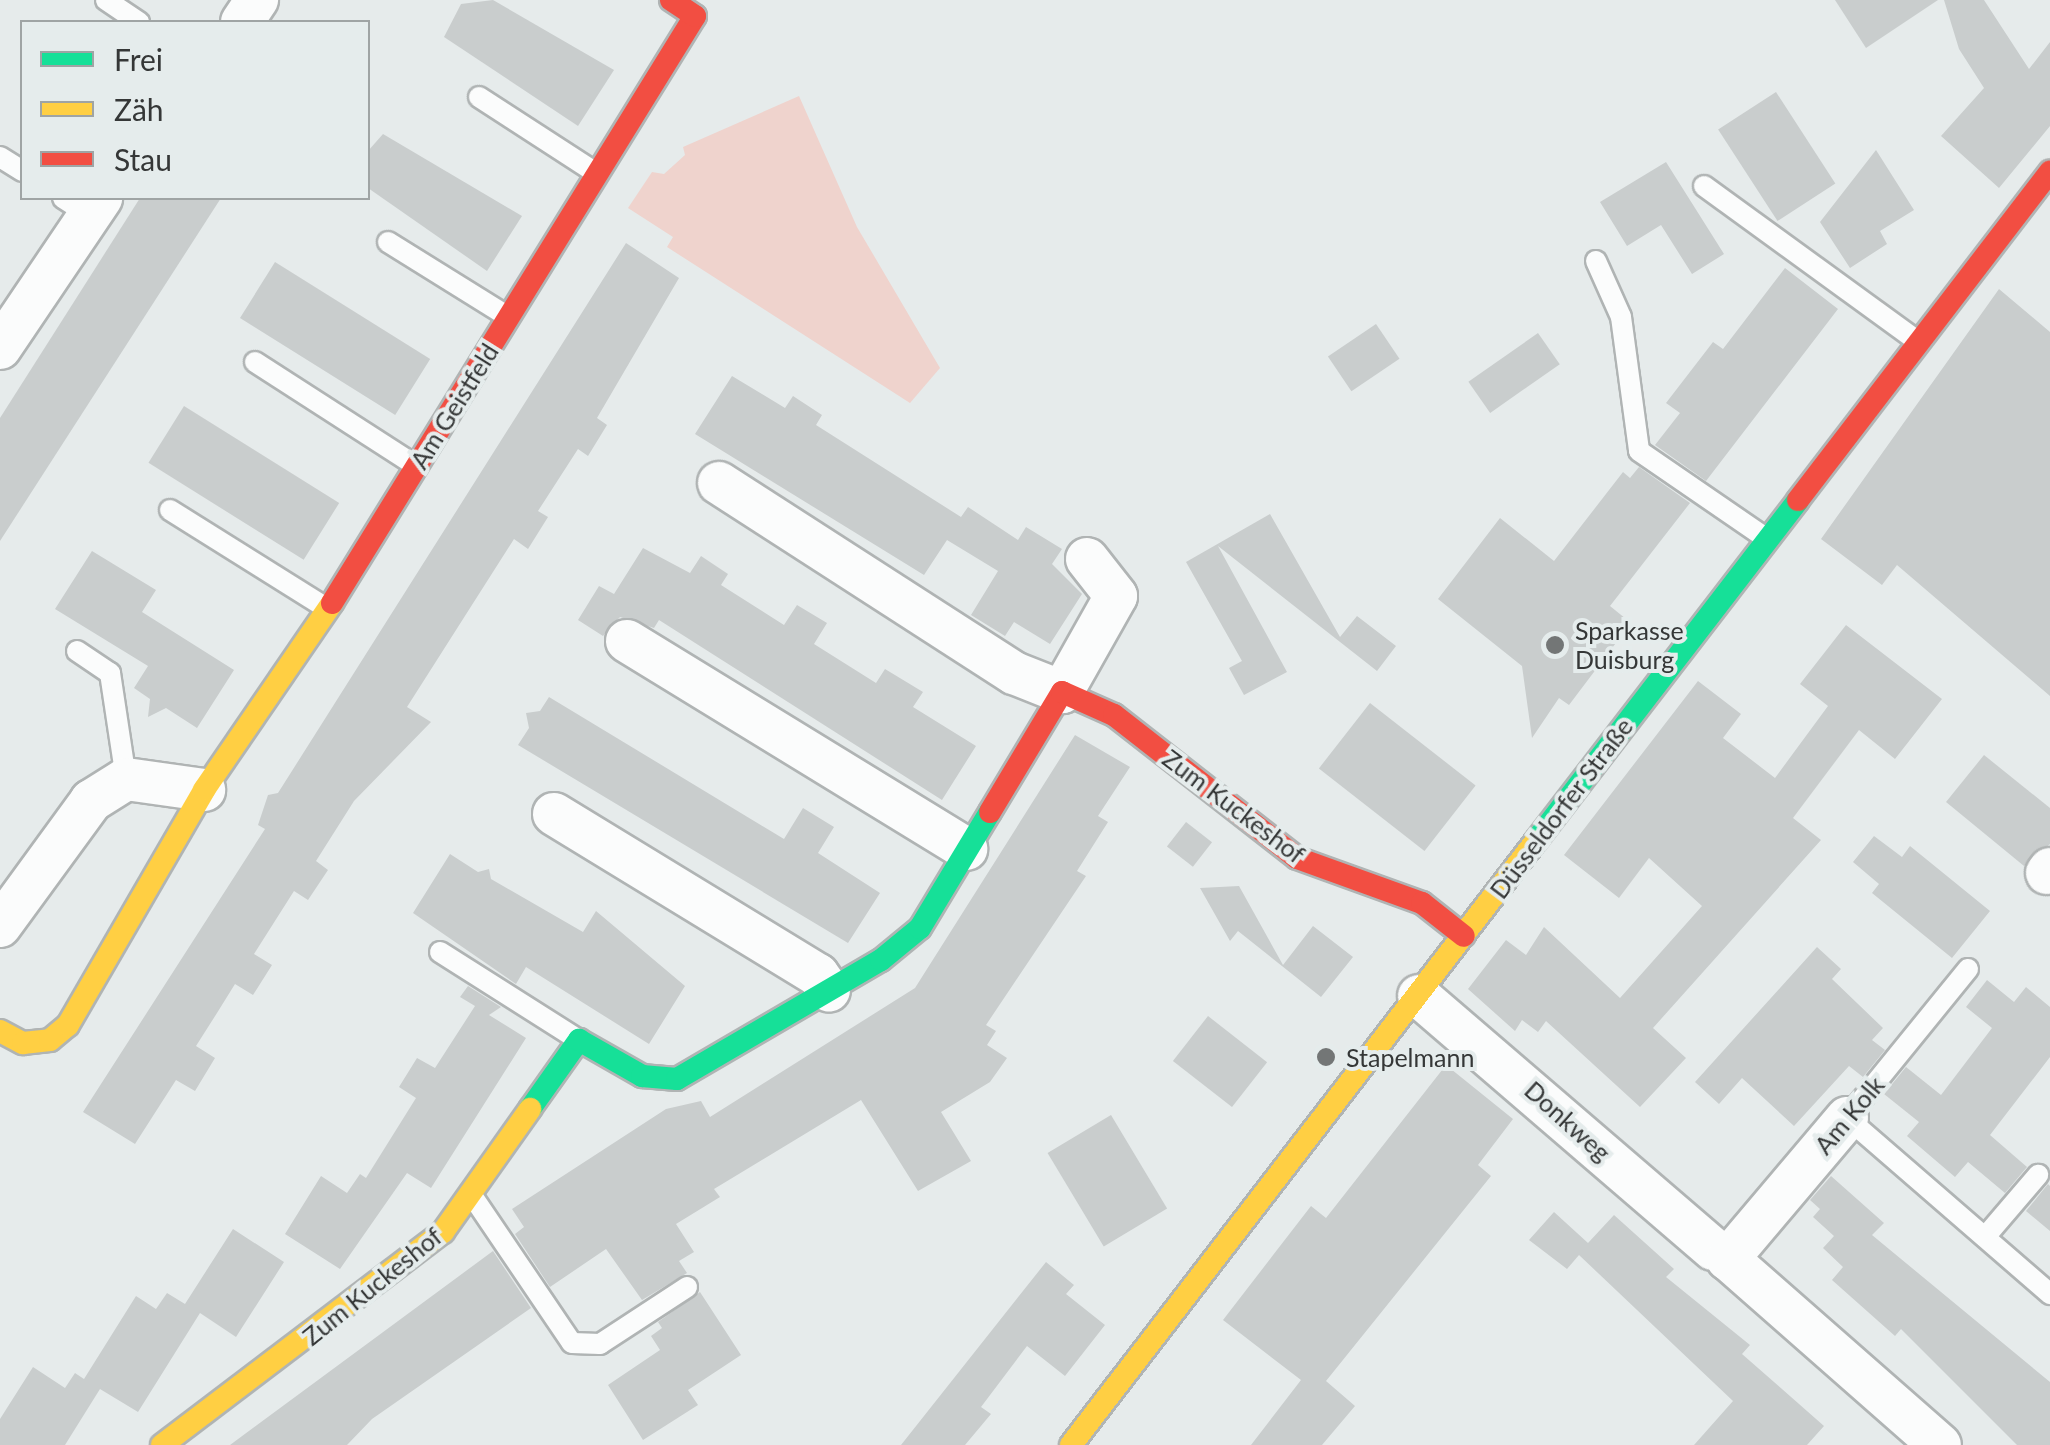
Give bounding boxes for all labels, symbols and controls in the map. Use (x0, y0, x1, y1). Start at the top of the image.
legend (20, 20, 370, 200)
text: Frei (114, 41, 163, 77)
text: Zäh (114, 91, 164, 127)
text: Stau (114, 141, 172, 177)
street label: Am Geistfeld (404, 338, 504, 474)
place label: Sparkasse Duisburg (1575, 616, 1684, 675)
marker: Sparkasse Duisburg (1544, 634, 1566, 656)
street label: Düsseldorfer Straße (1483, 712, 1639, 904)
street label: Zum Kuckeshof (1157, 743, 1311, 869)
place label: Stapelmann (1346, 1042, 1474, 1072)
marker: Stapelmann (1315, 1046, 1337, 1068)
street label: Am Kolk (1808, 1070, 1890, 1160)
street label: Donkweg (1519, 1075, 1617, 1167)
street label: Zum Kuckeshof (297, 1221, 447, 1351)

